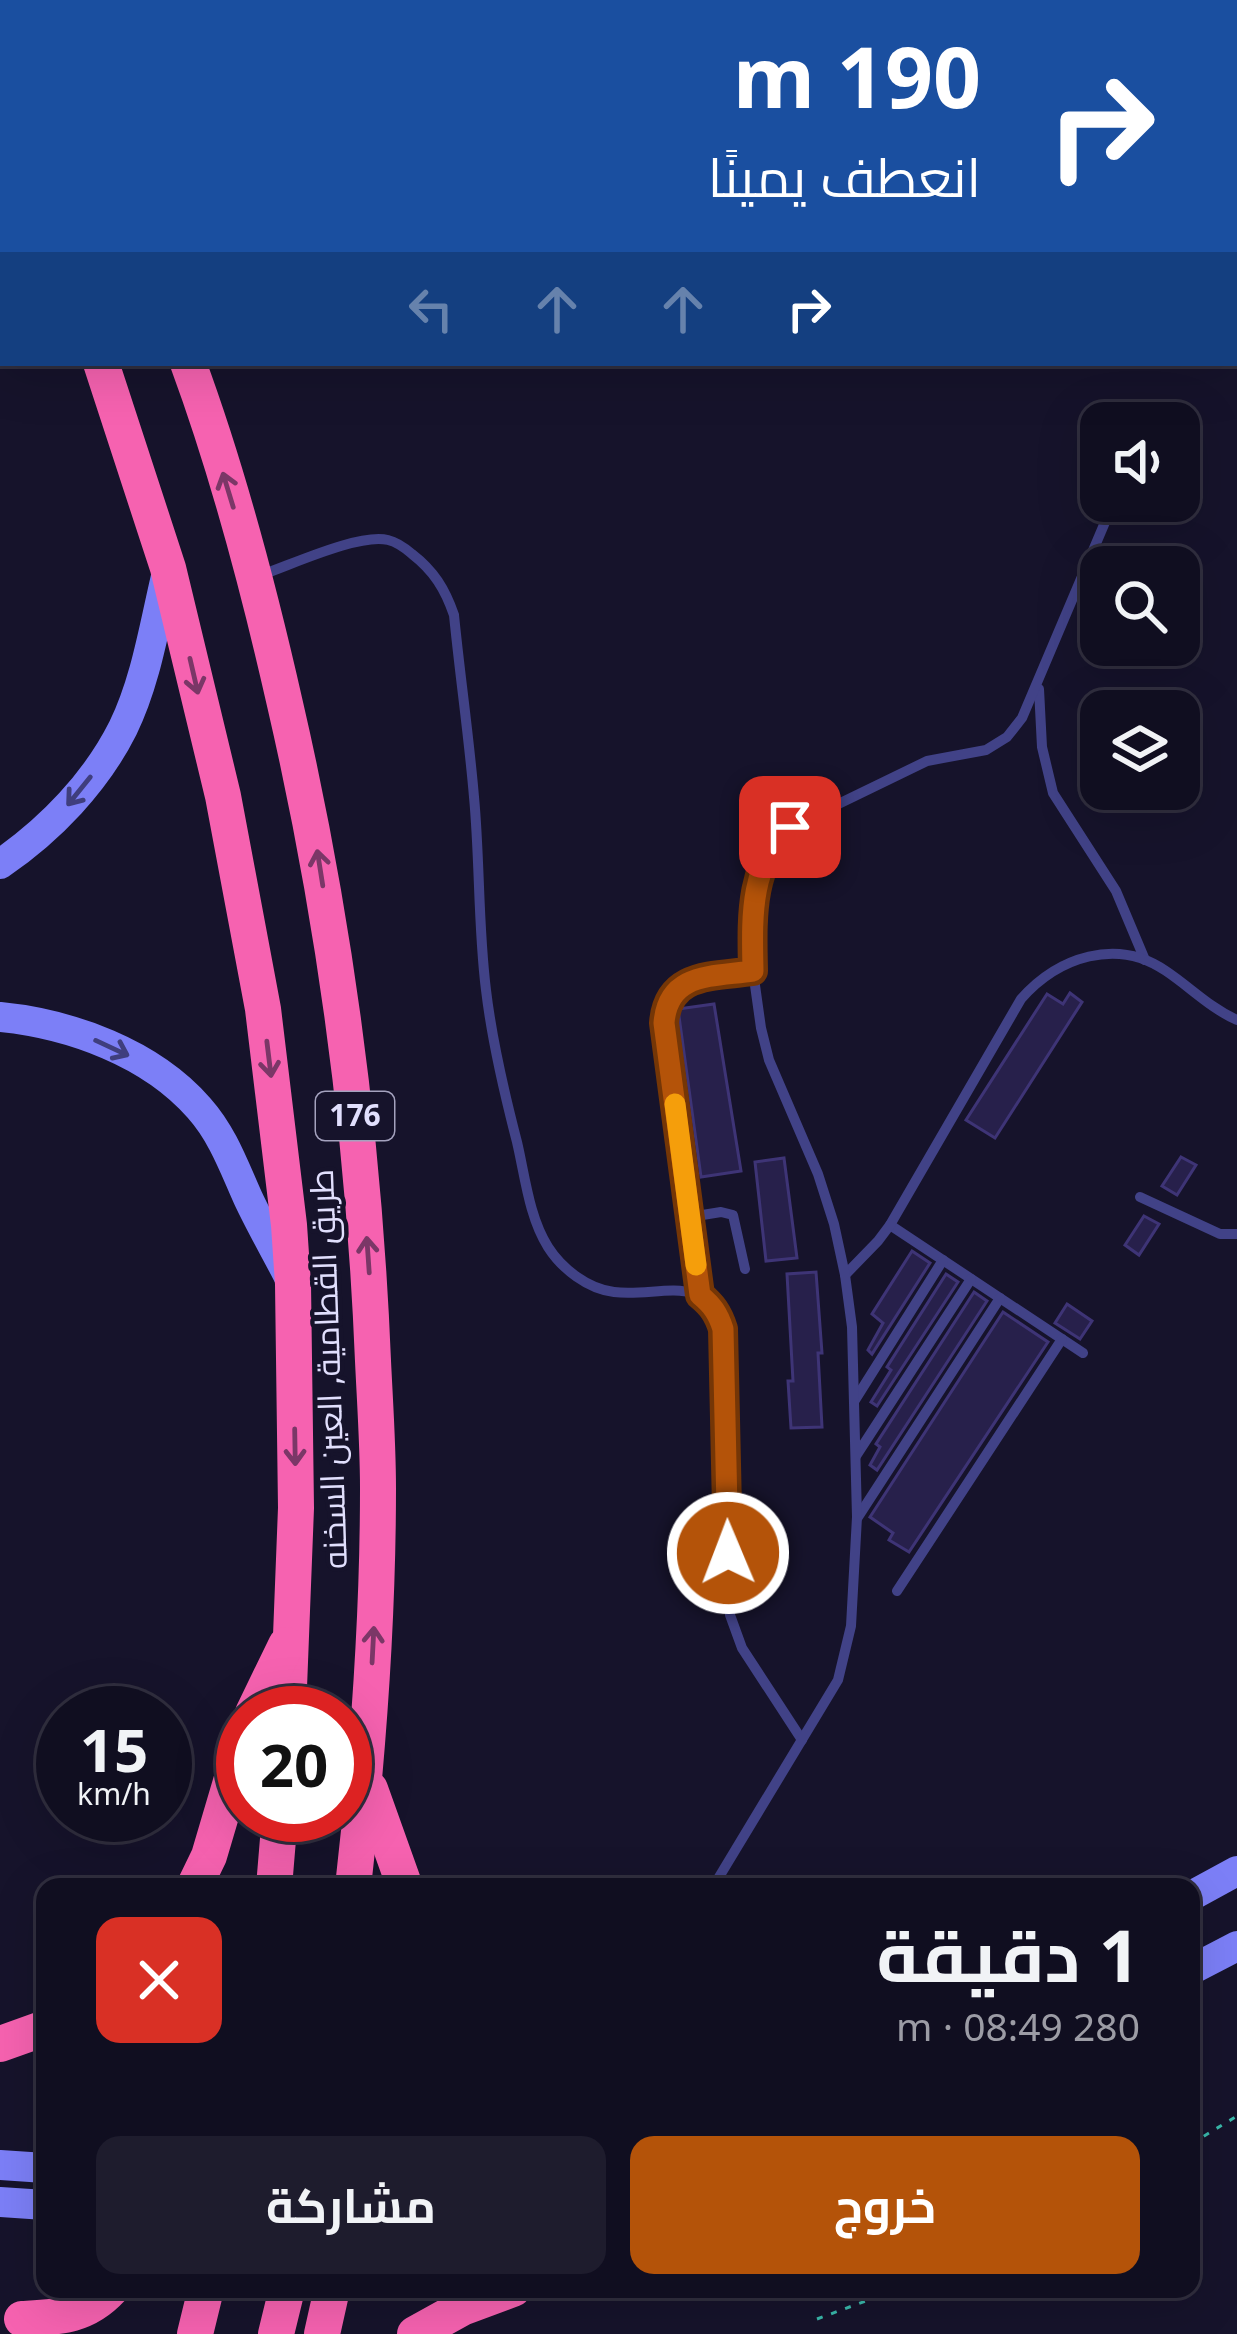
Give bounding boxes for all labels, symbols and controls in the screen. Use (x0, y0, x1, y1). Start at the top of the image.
text: 190 m (733, 18, 981, 133)
icon: right (1023, 48, 1179, 204)
text: انعطف يمينًا (708, 139, 981, 213)
icon: left (398, 276, 464, 342)
icon: ahead (524, 276, 590, 342)
icon: ahead (650, 276, 716, 342)
icon: right (776, 276, 842, 342)
map controls (1080, 402, 1200, 810)
button: sound (1080, 402, 1200, 522)
one-way arrow (216, 472, 238, 510)
button: search (1080, 546, 1200, 666)
one-way arrow (184, 657, 206, 695)
button: layers (1080, 690, 1200, 810)
one-way arrow (66, 775, 94, 806)
pin (739, 776, 841, 878)
icon: arrive (757, 794, 823, 860)
one-way arrow (307, 850, 330, 889)
one-way arrow (93, 1038, 129, 1060)
one-way arrow (259, 1039, 281, 1078)
road number: 176 (316, 1092, 394, 1140)
street label: طريق القطامية, العين السخنه (298, 1168, 357, 1570)
one-way arrow (357, 1236, 380, 1275)
one-way arrow (284, 1427, 306, 1466)
position arrow (665, 1490, 791, 1616)
one-way arrow (362, 1626, 385, 1665)
speed limit sign: 20 (216, 1686, 372, 1842)
text: 15 (80, 1708, 148, 1790)
text: km/h (77, 1773, 151, 1814)
text: 1 دقيقة (877, 1905, 1140, 2003)
button: close (96, 1917, 222, 2043)
text: 280 m · 08:49 (896, 1999, 1140, 2052)
button: مشاركة (96, 2136, 606, 2274)
button: خروج (630, 2136, 1140, 2274)

